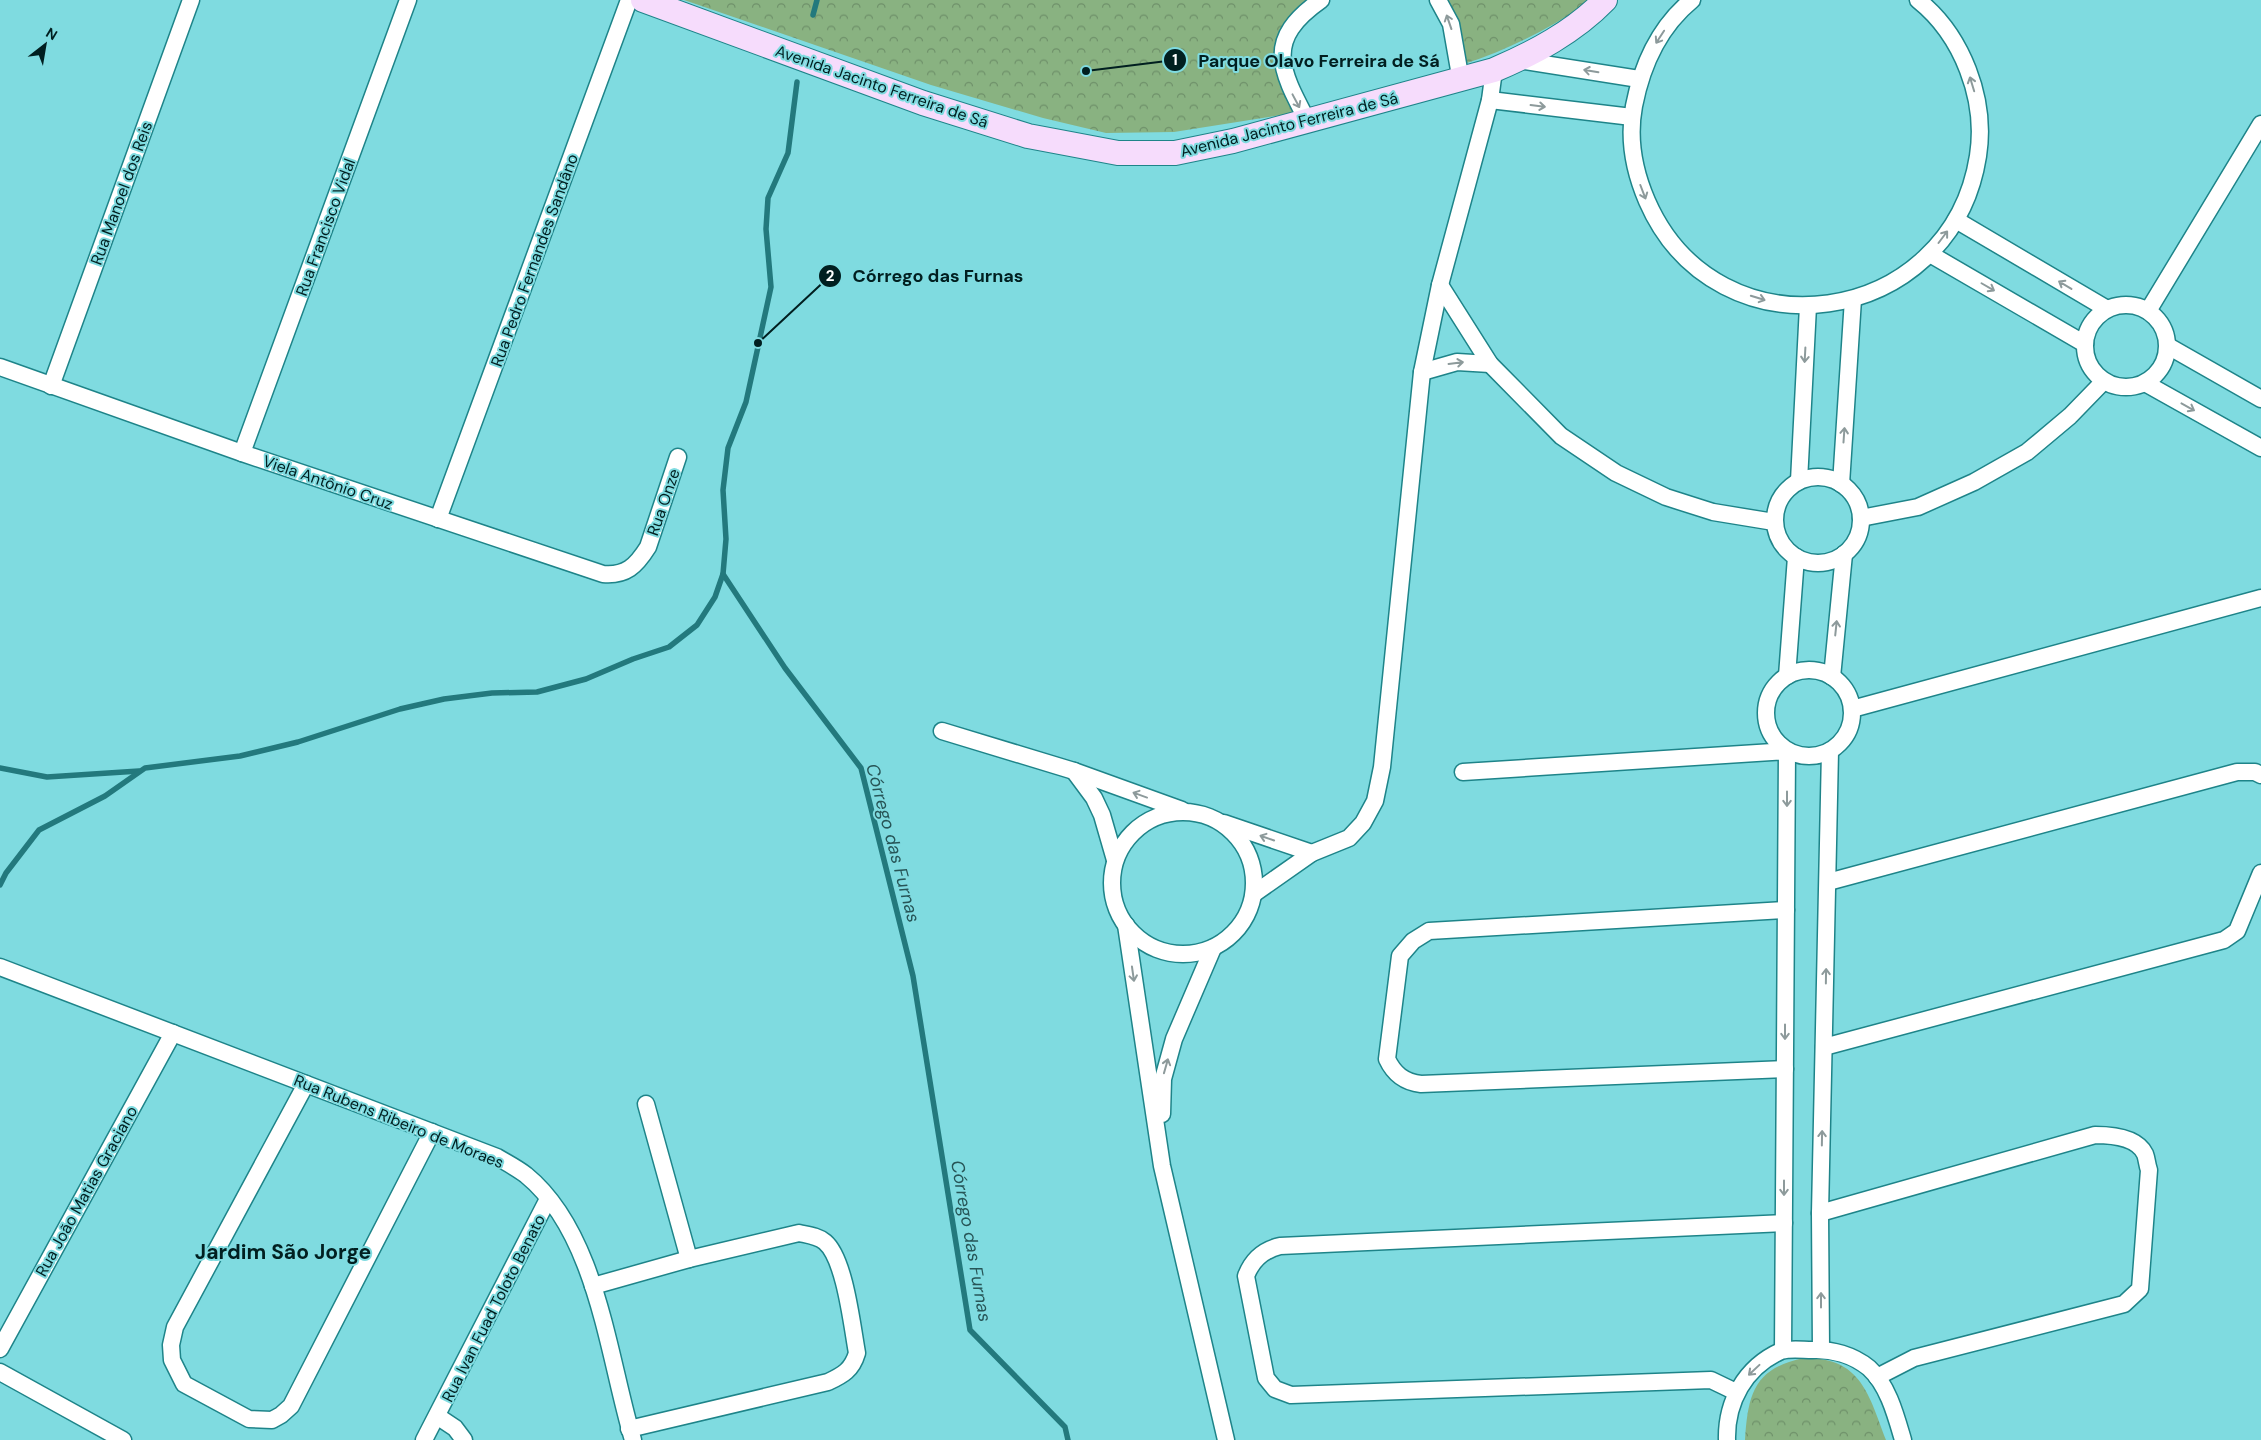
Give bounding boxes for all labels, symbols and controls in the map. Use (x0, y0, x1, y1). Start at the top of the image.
one-way arrow (1444, 15, 1453, 30)
north arrow (20, 20, 70, 70)
text: N (43, 24, 61, 44)
one-way arrow (1655, 29, 1665, 43)
street label: Avenida Jacinto Ferreira de Sá (773, 40, 991, 133)
callout: Parque Olavo Ferreira de Sá (1163, 44, 1449, 77)
text: Parque Olavo Ferreira de Sá (1198, 49, 1440, 73)
text: 1 (1172, 50, 1178, 70)
one-way arrow (1584, 66, 1600, 76)
one-way arrow (1967, 76, 1977, 92)
street label: Avenida Jacinto Ferreira de Sá (1178, 87, 1400, 162)
one-way arrow (1292, 93, 1302, 107)
one-way arrow (1530, 101, 1546, 111)
street label: Rua Manoel dos Reis (86, 119, 157, 268)
street label: Rua Pedro Fernandes Sandâno (486, 151, 583, 370)
street label: Rua Francisco Vidal (291, 156, 360, 299)
one-way arrow (1639, 184, 1648, 199)
one-way arrow (1938, 231, 1949, 244)
callout: Córrego das Furnas (817, 259, 1033, 292)
text: Córrego das Furnas (853, 264, 1023, 288)
text: 2 (826, 266, 835, 286)
one-way arrow (2058, 279, 2072, 289)
one-way arrow (1980, 283, 1994, 293)
one-way arrow (1749, 294, 1765, 304)
one-way arrow (1801, 346, 1810, 362)
one-way arrow (1447, 358, 1463, 368)
one-way arrow (2180, 402, 2195, 412)
one-way arrow (1839, 427, 1849, 443)
street label: Viela Antônio Cruz (260, 450, 396, 515)
street label: Rua Onze (642, 466, 685, 538)
one-way arrow (1832, 620, 1841, 636)
water label: Córrego das Furnas (860, 761, 926, 925)
one-way arrow (1133, 790, 1148, 799)
one-way arrow (1782, 791, 1792, 807)
one-way arrow (1259, 832, 1275, 842)
one-way arrow (1129, 965, 1139, 981)
one-way arrow (1821, 968, 1831, 984)
one-way arrow (1780, 1024, 1790, 1040)
one-way arrow (1162, 1058, 1172, 1074)
street label: Rua Rubens Ribeiro de Moraes (291, 1070, 507, 1173)
street label: Rua João Matias Graciano (31, 1102, 142, 1280)
one-way arrow (1817, 1130, 1827, 1146)
water label: Córrego das Furnas (945, 1158, 997, 1324)
one-way arrow (1779, 1180, 1789, 1196)
street label: Rua Ivan Fuad Toloto Benato (437, 1211, 550, 1406)
district label: Jardim São Jorge (195, 1238, 371, 1266)
one-way arrow (1816, 1293, 1826, 1309)
one-way arrow (1747, 1364, 1760, 1376)

